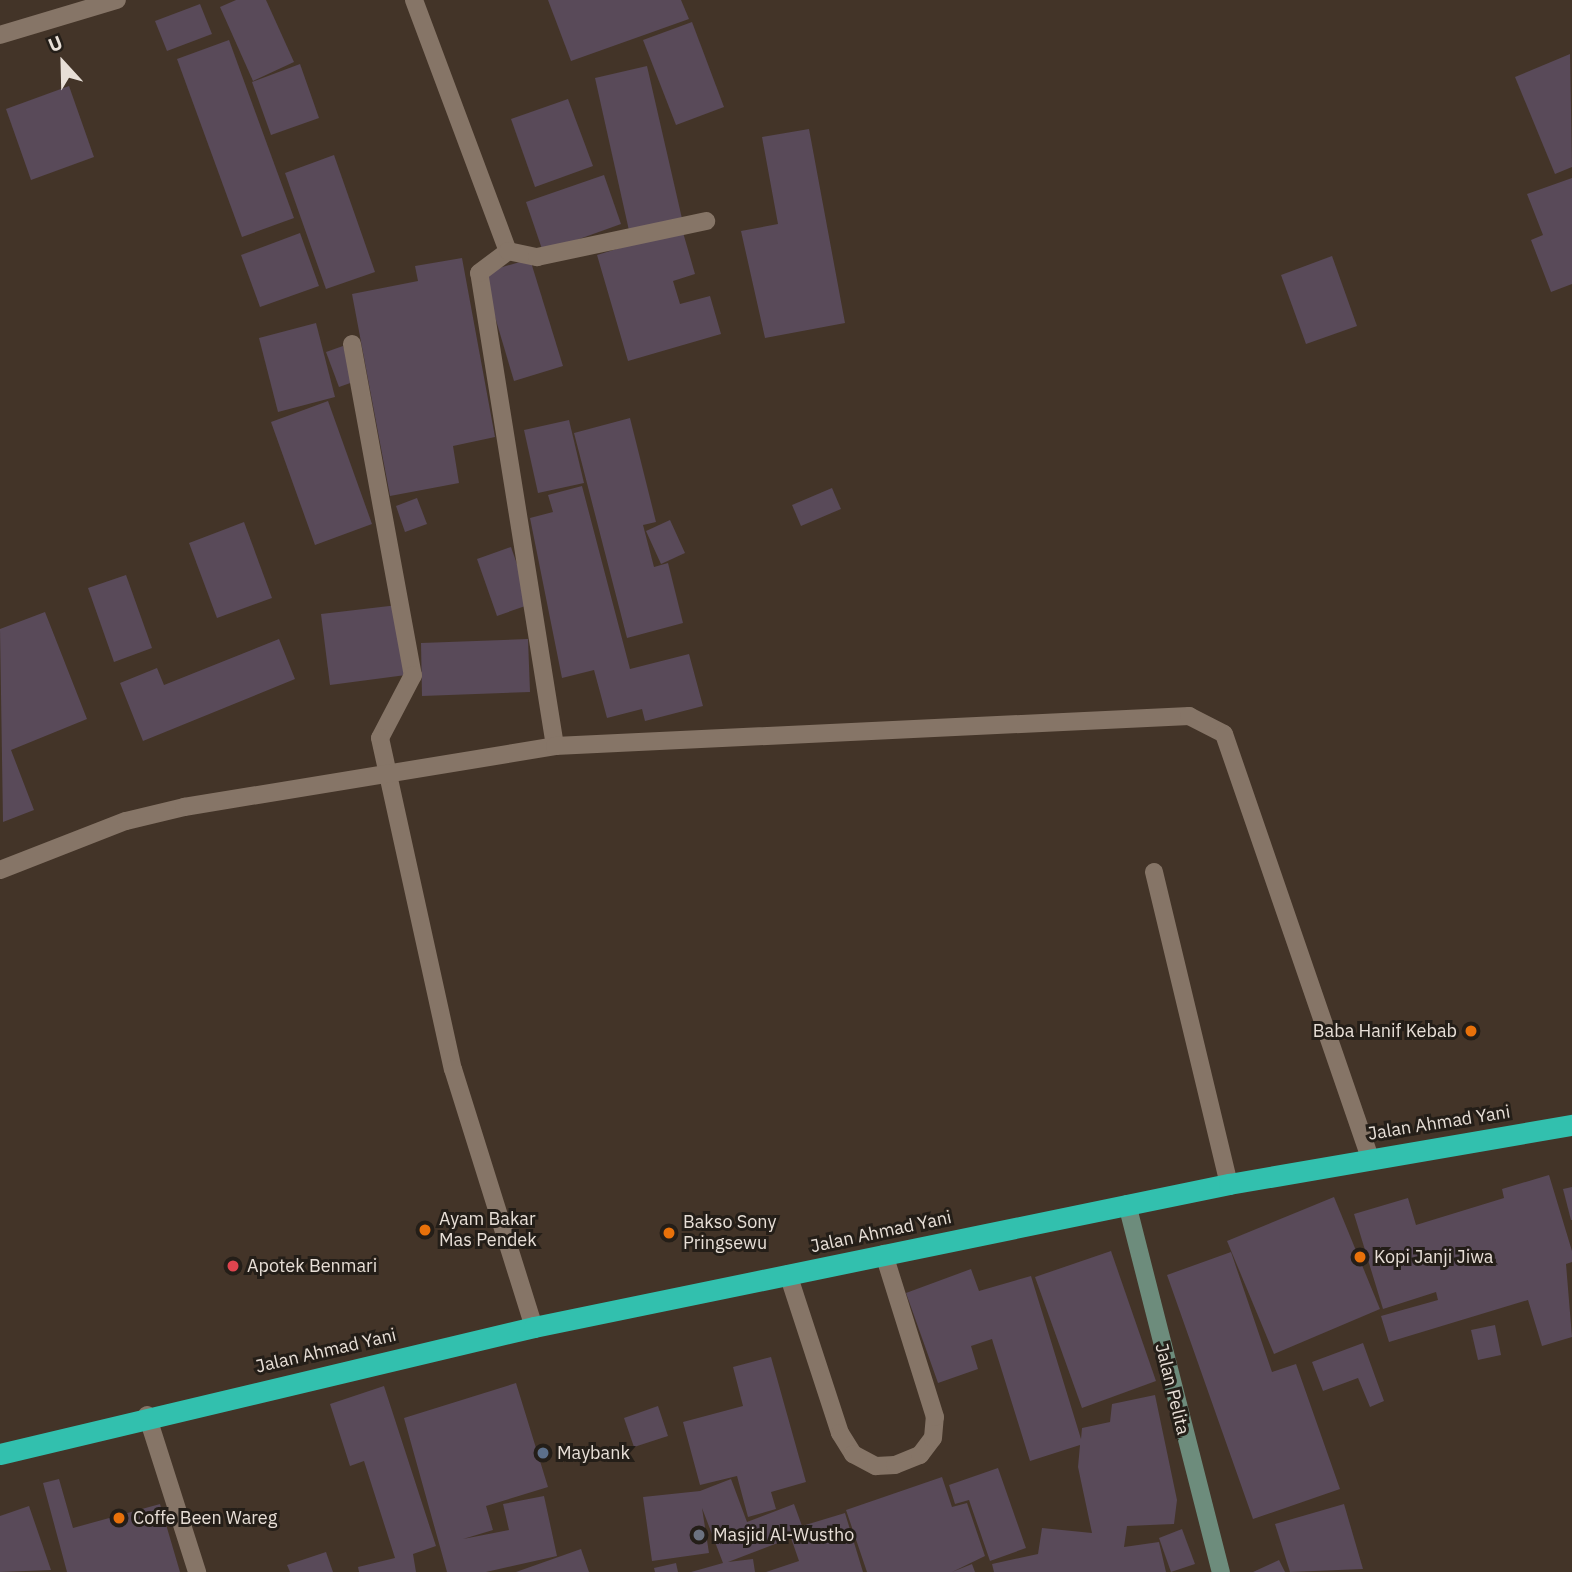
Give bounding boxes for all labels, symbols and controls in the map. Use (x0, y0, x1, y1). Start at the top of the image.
north arrow (28, 28, 98, 98)
text: U (45, 30, 66, 57)
place label: Baba Hanif Kebab (1313, 1020, 1457, 1042)
marker: Baba Hanif Kebab (1463, 1023, 1479, 1039)
street label: Jalan Ahmad Yani (1366, 1101, 1512, 1145)
street label: Jalan Ahmad Yani (808, 1207, 954, 1257)
place label: Ayam Bakar Mas Pendek (439, 1209, 537, 1252)
place label: Bakso Sony Pringsewu (683, 1212, 776, 1254)
marker: Ayam Bakar Mas Pendek (417, 1222, 433, 1238)
marker: Bakso Sony Pringsewu (661, 1225, 677, 1241)
place label: Kopi Janji Jiwa (1374, 1246, 1493, 1268)
marker: Kopi Janji Jiwa (1352, 1249, 1368, 1265)
place label: Apotek Benmari (247, 1255, 377, 1277)
marker: Apotek Benmari (225, 1258, 241, 1274)
street label: Jalan Ahmad Yani (254, 1324, 398, 1378)
street label: Jalan Pelita (1150, 1341, 1194, 1437)
place label: Maybank (557, 1442, 630, 1464)
marker: Maybank (535, 1445, 551, 1461)
place label: Coffe Been Wareg (133, 1507, 277, 1529)
marker: Coffe Been Wareg (111, 1510, 127, 1526)
place label: Masjid Al-Wustho (713, 1524, 854, 1546)
marker: Masjid Al-Wustho (691, 1527, 707, 1543)

